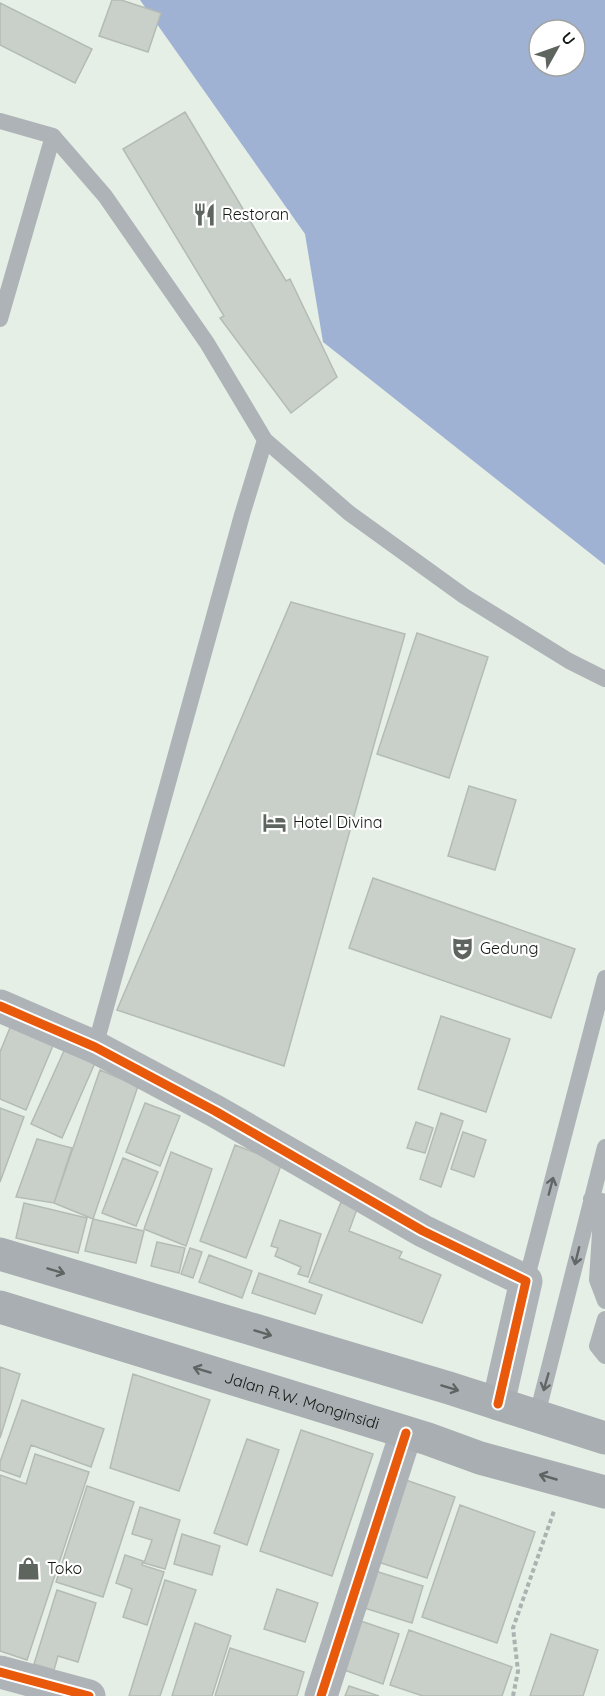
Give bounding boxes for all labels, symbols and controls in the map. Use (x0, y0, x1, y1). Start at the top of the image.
north arrow (527, 18, 587, 78)
text: U (557, 28, 580, 49)
restaurant icon: Restoran (191, 201, 217, 227)
place label: Restoran (222, 204, 289, 224)
hotel icon: Hotel Divina (262, 809, 288, 835)
place label: Hotel Divina (293, 812, 382, 832)
theatre icon: Gedung (449, 935, 475, 961)
place label: Gedung (480, 938, 538, 958)
one-way arrow (546, 1177, 557, 1196)
one-way arrow (570, 1246, 582, 1265)
one-way arrow (46, 1266, 65, 1277)
one-way arrow (253, 1328, 272, 1339)
one-way arrow (193, 1364, 212, 1375)
street label: Jalan R.W. Monginsidi (222, 1367, 382, 1433)
one-way arrow (540, 1373, 551, 1392)
one-way arrow (440, 1383, 459, 1394)
one-way arrow (539, 1471, 558, 1482)
shop icon: Toko (16, 1555, 42, 1581)
place label: Toko (47, 1558, 82, 1578)

